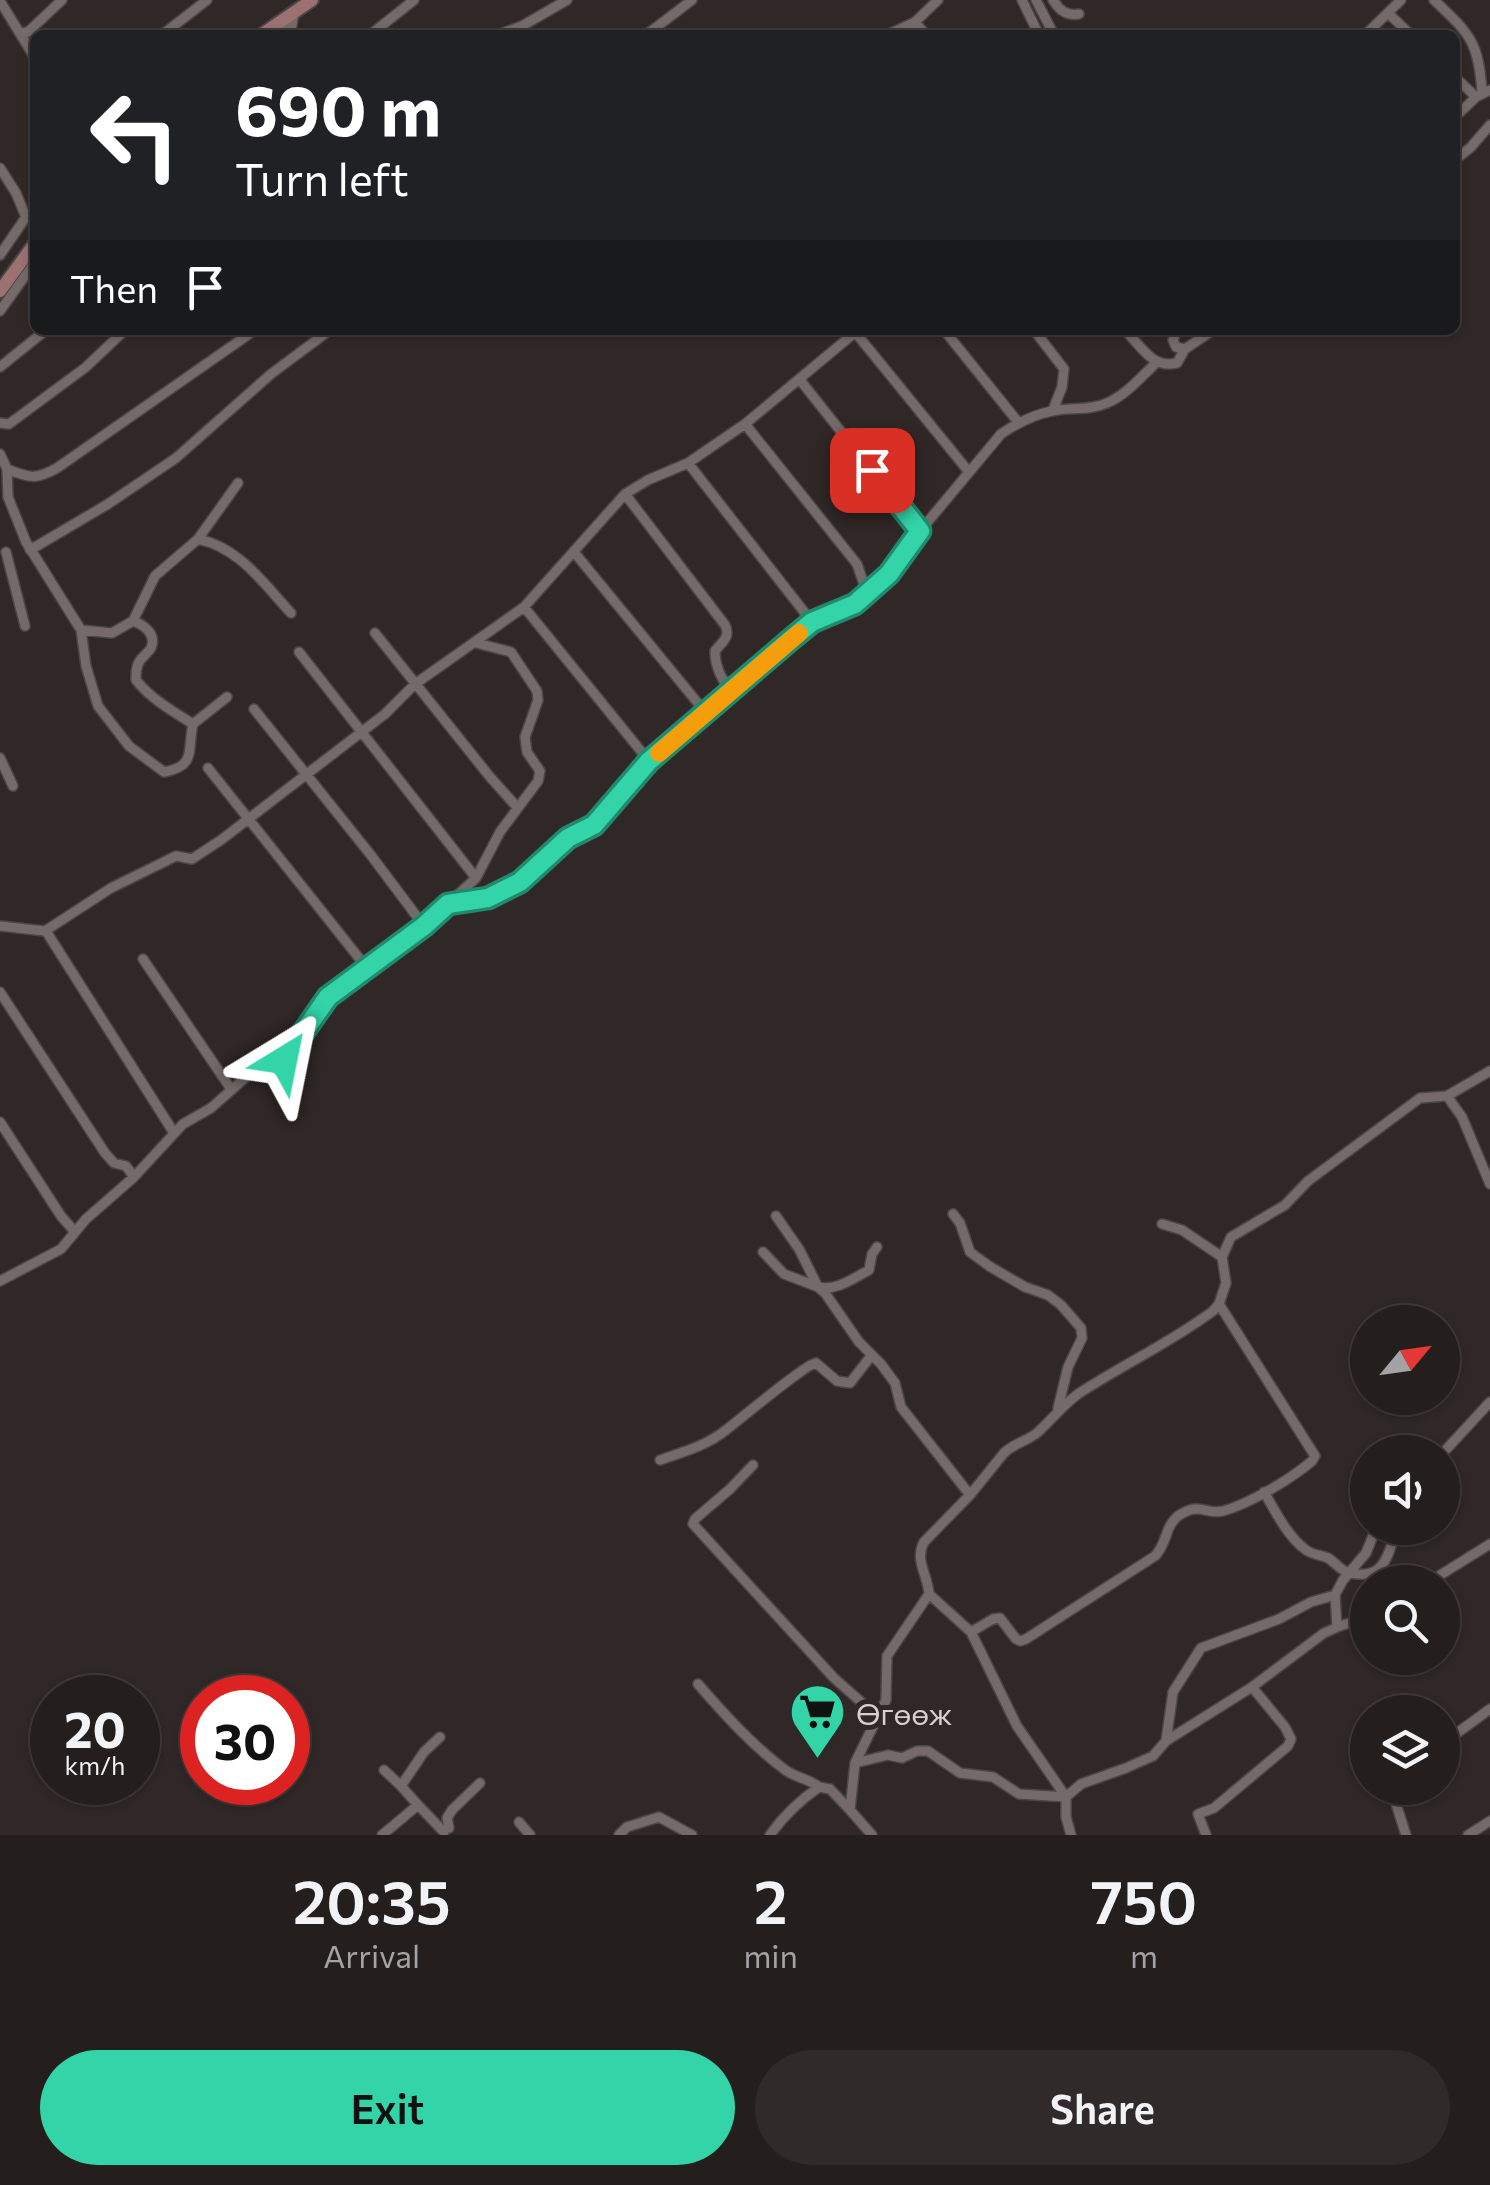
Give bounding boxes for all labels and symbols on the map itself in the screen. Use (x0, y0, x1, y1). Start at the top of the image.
pin (830, 428, 915, 513)
position arrow (232, 1008, 336, 1112)
north arrow (1350, 1305, 1460, 1415)
speed limit sign: 30 (180, 1675, 310, 1805)
supermarket icon: Өгөөж (787, 1682, 847, 1761)
place label: Өгөөж (856, 1694, 953, 1731)

